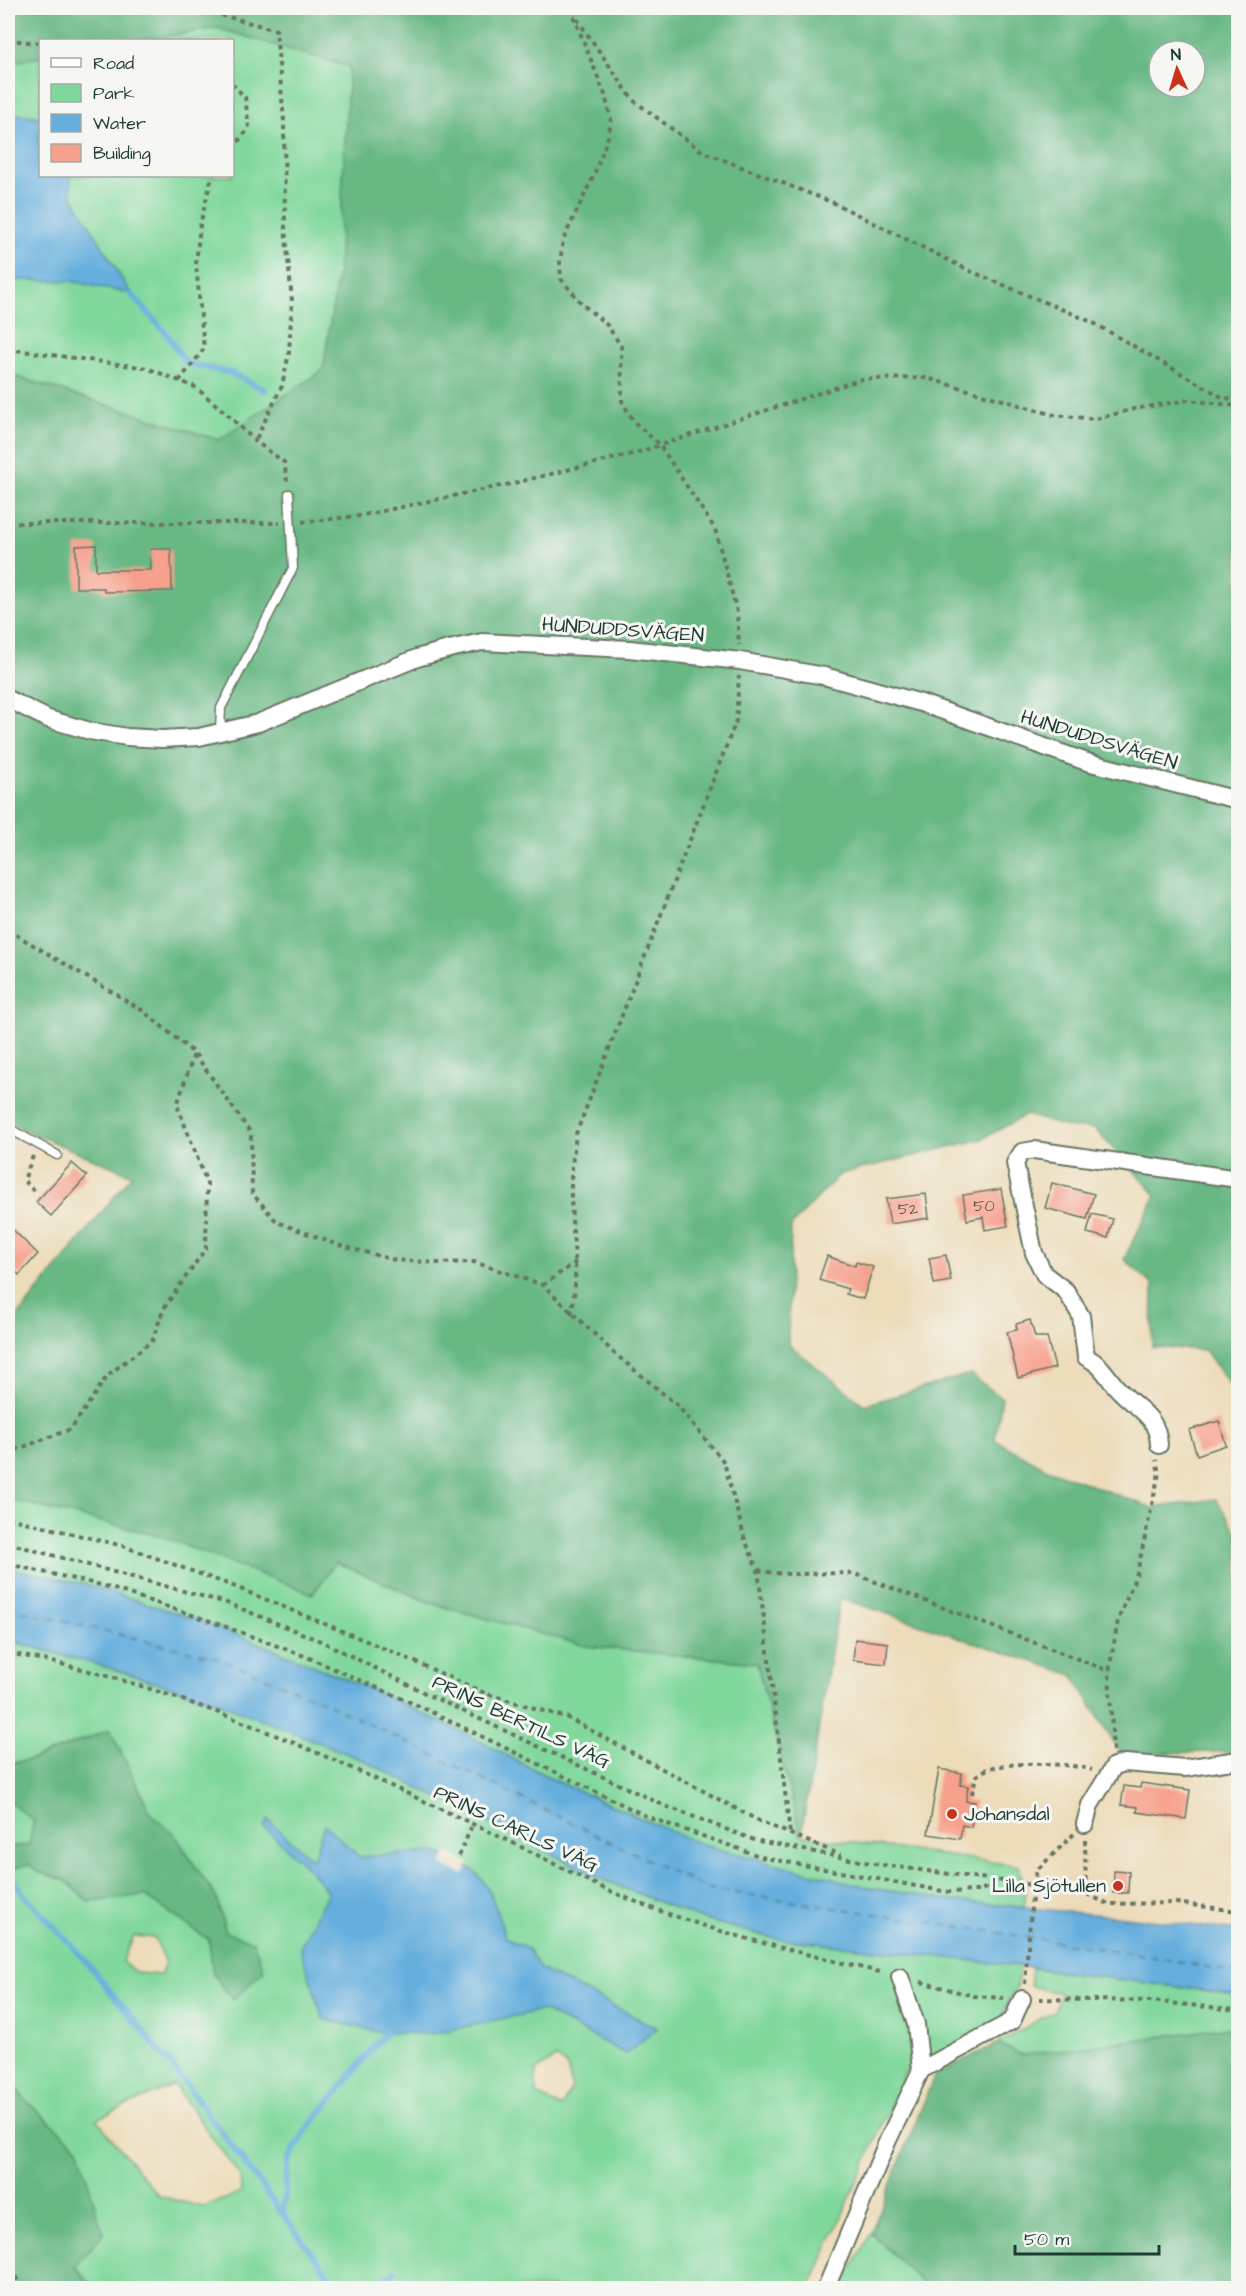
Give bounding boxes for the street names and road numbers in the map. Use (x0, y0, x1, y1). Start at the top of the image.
street label: HUNDUDDSVÄGEN (541, 610, 705, 650)
street label: HUNDUDDSVÄGEN (1017, 703, 1181, 777)
street label: PRINS BERTILS VÄG (428, 1668, 615, 1776)
street label: PRINS CARLS VÄG (429, 1779, 603, 1879)

